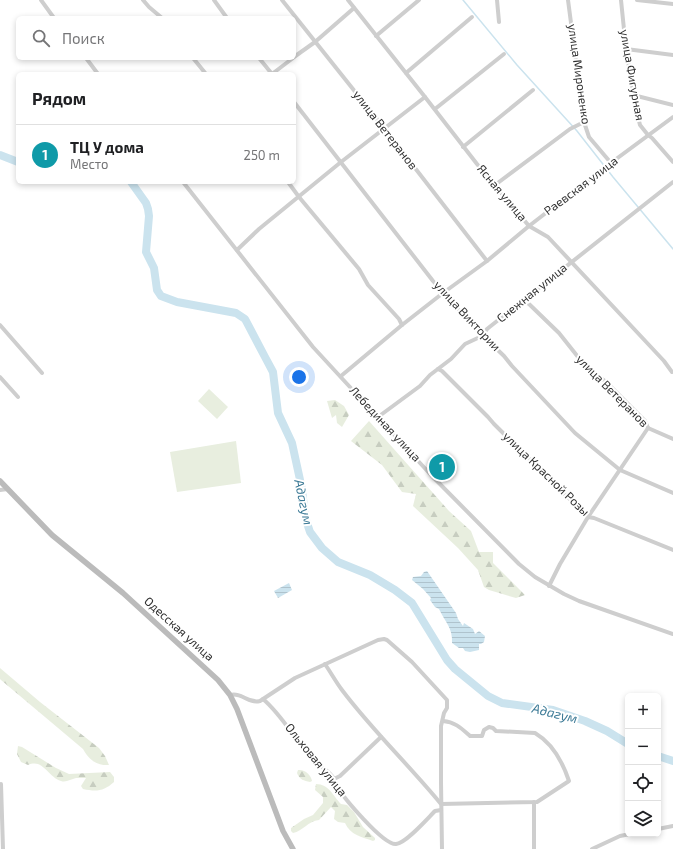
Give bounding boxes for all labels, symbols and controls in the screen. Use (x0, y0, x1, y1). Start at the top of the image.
search box (16, 16, 296, 60)
street label: улица Мироненко (565, 23, 594, 125)
icon: search (30, 27, 52, 49)
street label: улица Фигурная (617, 28, 648, 122)
text: Поиск (62, 29, 105, 47)
street label: улица Ветеранов (350, 87, 421, 172)
text: Рядом (32, 88, 86, 108)
text: ТЦ У дома (70, 138, 144, 156)
text: 1 (42, 147, 48, 163)
text: 250 m (244, 147, 280, 163)
street label: Раевская улица (541, 153, 621, 218)
text: Место (70, 156, 109, 172)
street label: Ясная улица (474, 161, 530, 224)
street label: Снежная улица (494, 260, 570, 326)
street label: улица Виктории (431, 277, 504, 354)
street label: улица Ветеранов (573, 351, 652, 430)
your location (289, 367, 309, 387)
street label: Лебединая улица (346, 383, 424, 465)
street label: улица Красной Розы (500, 428, 593, 519)
pin: 1 (429, 452, 455, 482)
water label: Адагум (291, 477, 317, 526)
street label: Одесская улица (141, 593, 217, 664)
map controls (625, 693, 661, 837)
button: + (625, 693, 661, 729)
water label: Адагум (530, 699, 579, 726)
street label: Ольховая улица (282, 720, 351, 799)
button: − (625, 729, 661, 765)
button: locate (625, 765, 661, 801)
button: layers (625, 801, 661, 837)

